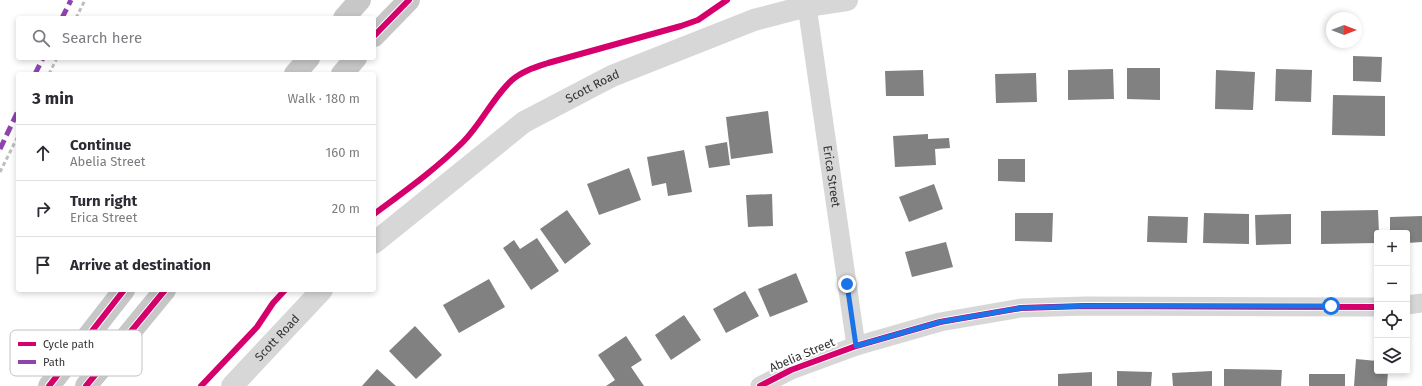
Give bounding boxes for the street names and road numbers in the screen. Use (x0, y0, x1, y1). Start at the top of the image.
street label: Scott Road (563, 67, 621, 106)
street label: Erica Street (820, 144, 843, 209)
street label: Scott Road (252, 312, 302, 364)
street label: Abelia Street (767, 335, 837, 375)

